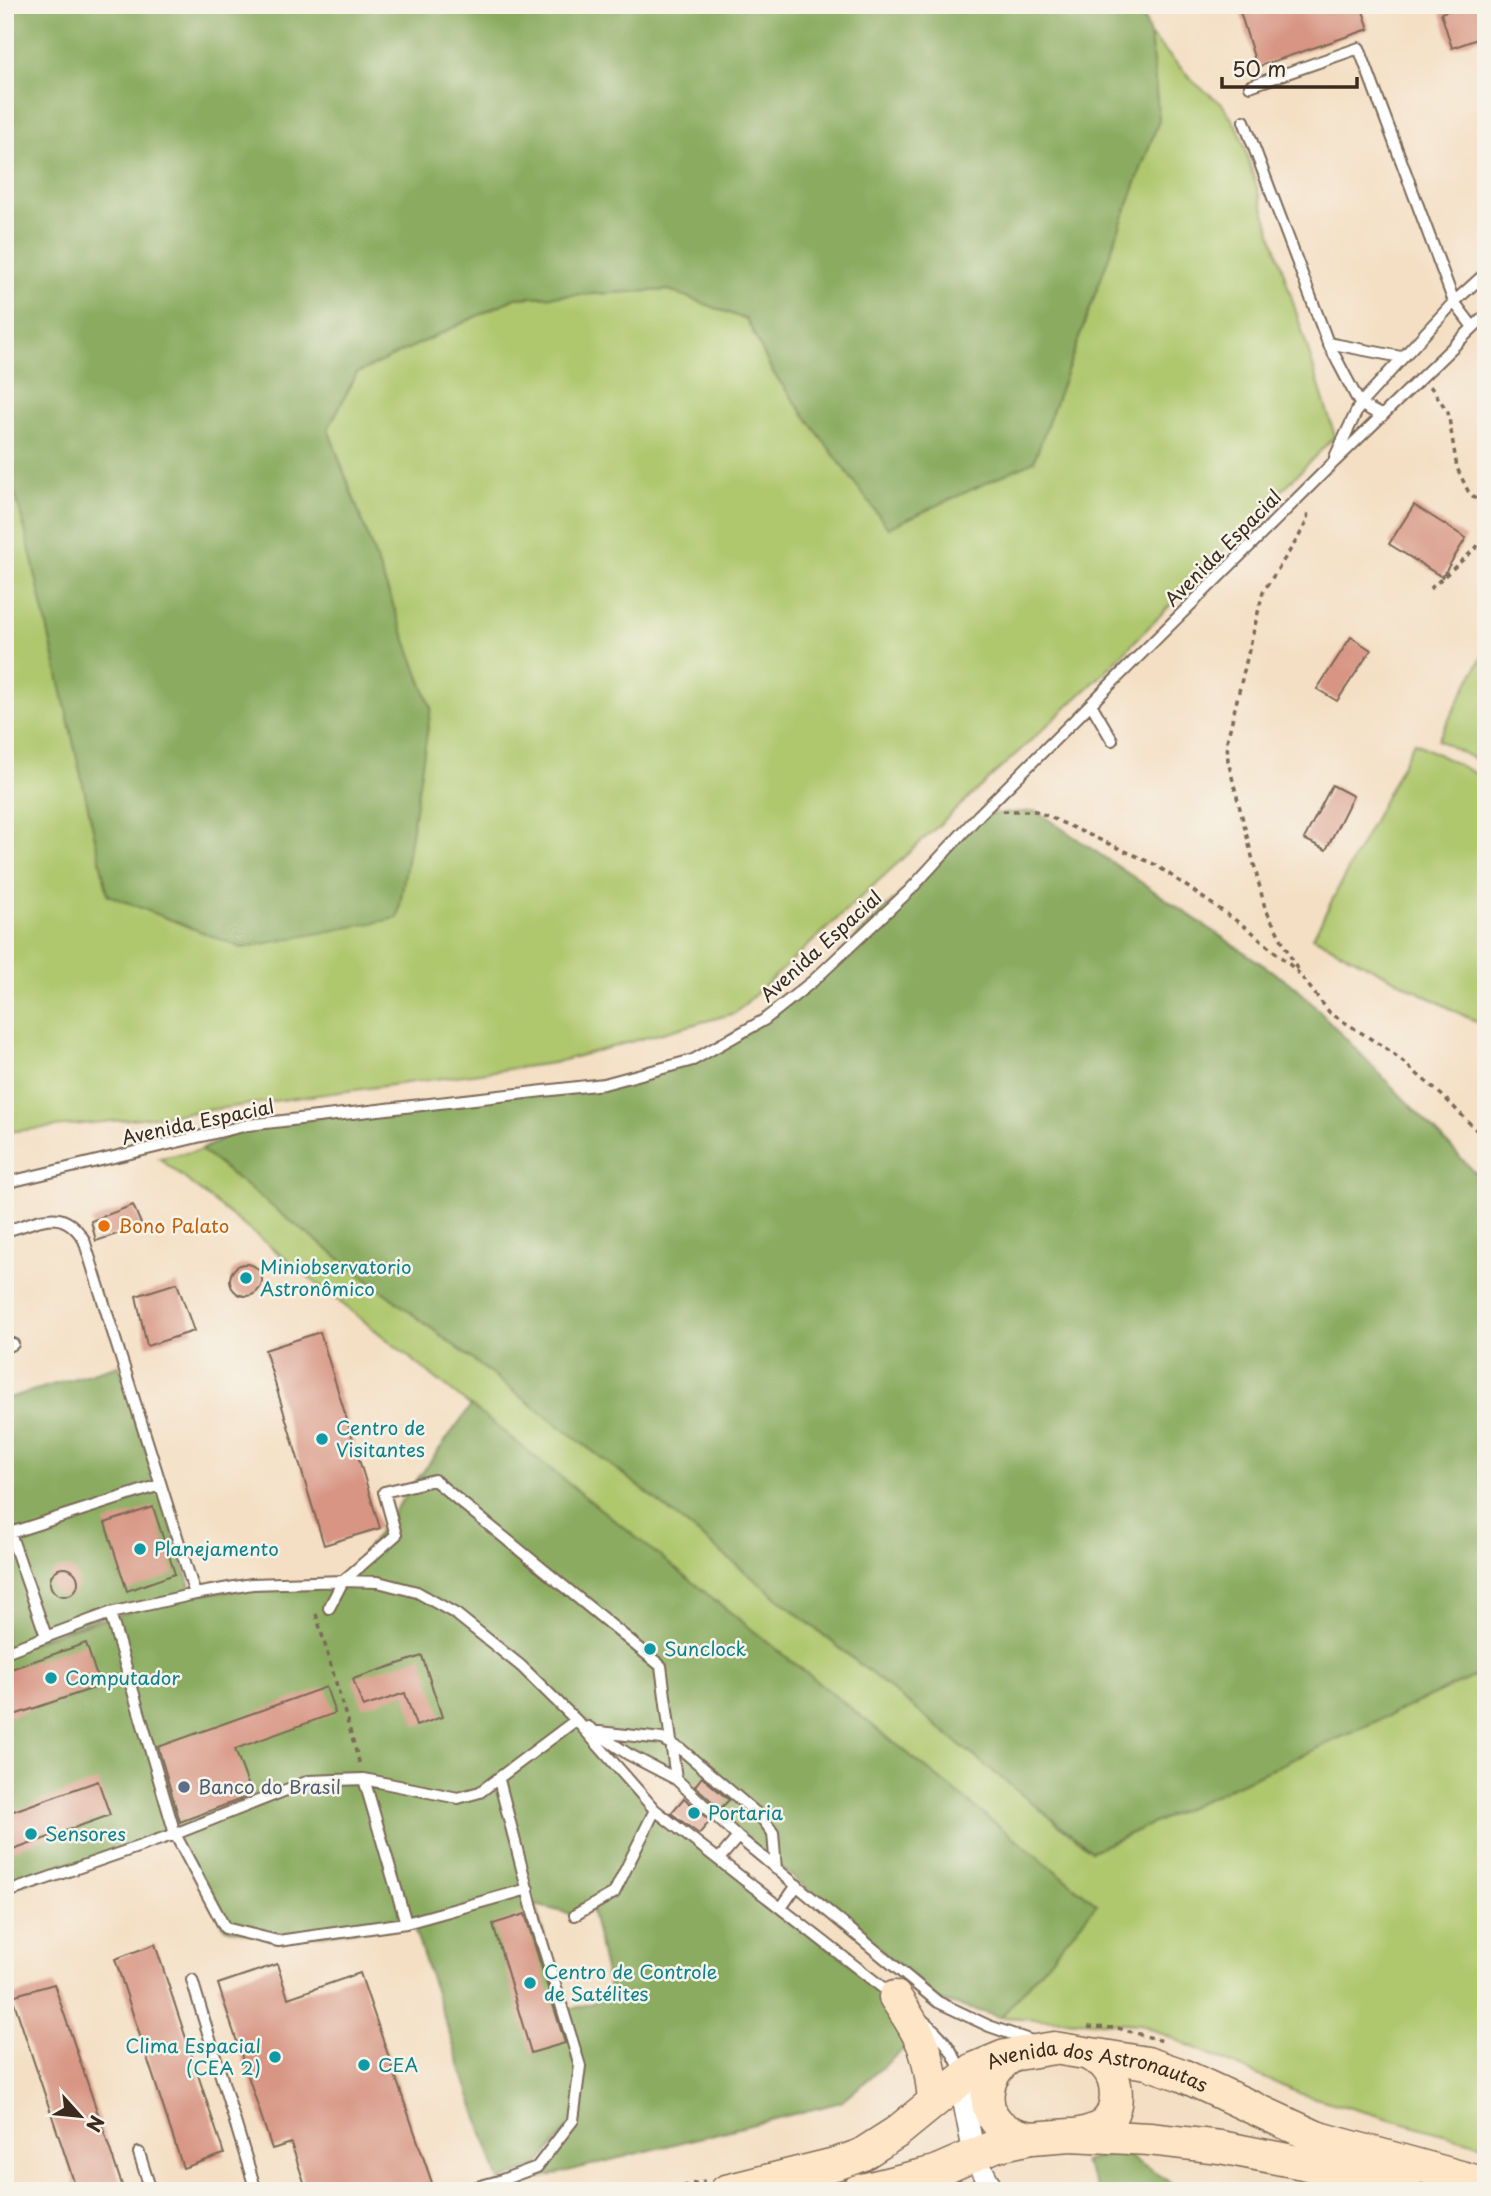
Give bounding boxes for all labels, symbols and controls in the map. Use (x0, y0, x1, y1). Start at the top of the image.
scale bar (1222, 46, 1356, 90)
text: 50 m (1232, 52, 1286, 84)
street label: Avenida Espacial (1157, 482, 1287, 612)
street label: Avenida Espacial (753, 883, 887, 1008)
street label: Avenida Espacial (119, 1091, 277, 1151)
place label: Bono Palato (118, 1211, 229, 1239)
marker: Bono Palato (96, 1218, 112, 1234)
place label: Miniobservatorio Astronômico (260, 1252, 411, 1302)
marker: Miniobservatorio Astronômico (238, 1270, 254, 1286)
place label: Centro de Visitantes (336, 1413, 425, 1463)
marker: Centro de Visitantes (314, 1431, 330, 1447)
place label: Planejamento (154, 1534, 279, 1562)
marker: Planejamento (132, 1541, 148, 1557)
place label: Sunclock (664, 1634, 746, 1662)
marker: Sunclock (642, 1641, 658, 1657)
place label: Computador (65, 1663, 180, 1691)
marker: Computador (43, 1670, 59, 1686)
place label: Banco do Brasil (198, 1772, 341, 1800)
marker: Banco do Brasil (176, 1779, 192, 1795)
place label: Portaria (708, 1798, 783, 1826)
marker: Portaria (686, 1805, 702, 1821)
place label: Sensores (45, 1819, 126, 1847)
marker: Sensores (23, 1826, 39, 1842)
place label: Centro de Controle de Satélites (544, 1957, 717, 2007)
marker: Centro de Controle de Satélites (522, 1975, 538, 1991)
place label: Clima Espacial (CEA 2) (125, 2031, 261, 2081)
street label: Avenida dos Astronautas (981, 2033, 1213, 2098)
marker: Clima Espacial (CEA 2) (267, 2049, 283, 2065)
place label: CEA (378, 2050, 418, 2078)
marker: CEA (356, 2057, 372, 2073)
north arrow (46, 2080, 116, 2150)
text: N (80, 2111, 112, 2137)

